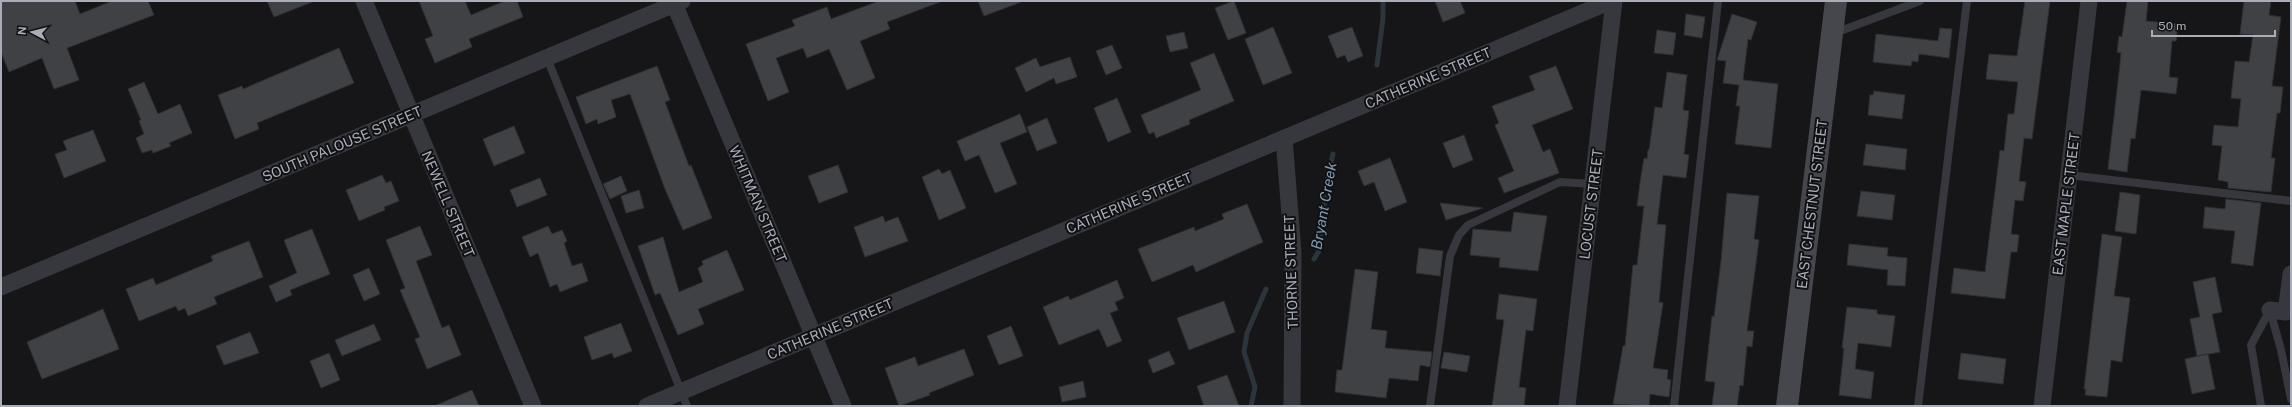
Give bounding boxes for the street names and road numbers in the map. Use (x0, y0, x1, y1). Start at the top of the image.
street label: CATHERINE STREET (1363, 44, 1493, 112)
street label: SOUTH PALOUSE STREET (260, 103, 424, 185)
street label: EAST CHESTNUT STREET (1794, 118, 1830, 290)
street label: EAST MAPLE STREET (2049, 132, 2083, 276)
street label: WHITMAN STREET (726, 143, 790, 265)
street label: NEWELL STREET (418, 148, 478, 260)
street label: LOCUST STREET (1576, 148, 1606, 260)
street label: CATHERINE STREET (1064, 169, 1194, 237)
street label: THORNE STREET (1281, 215, 1301, 329)
street label: CATHERINE STREET (765, 295, 895, 363)

